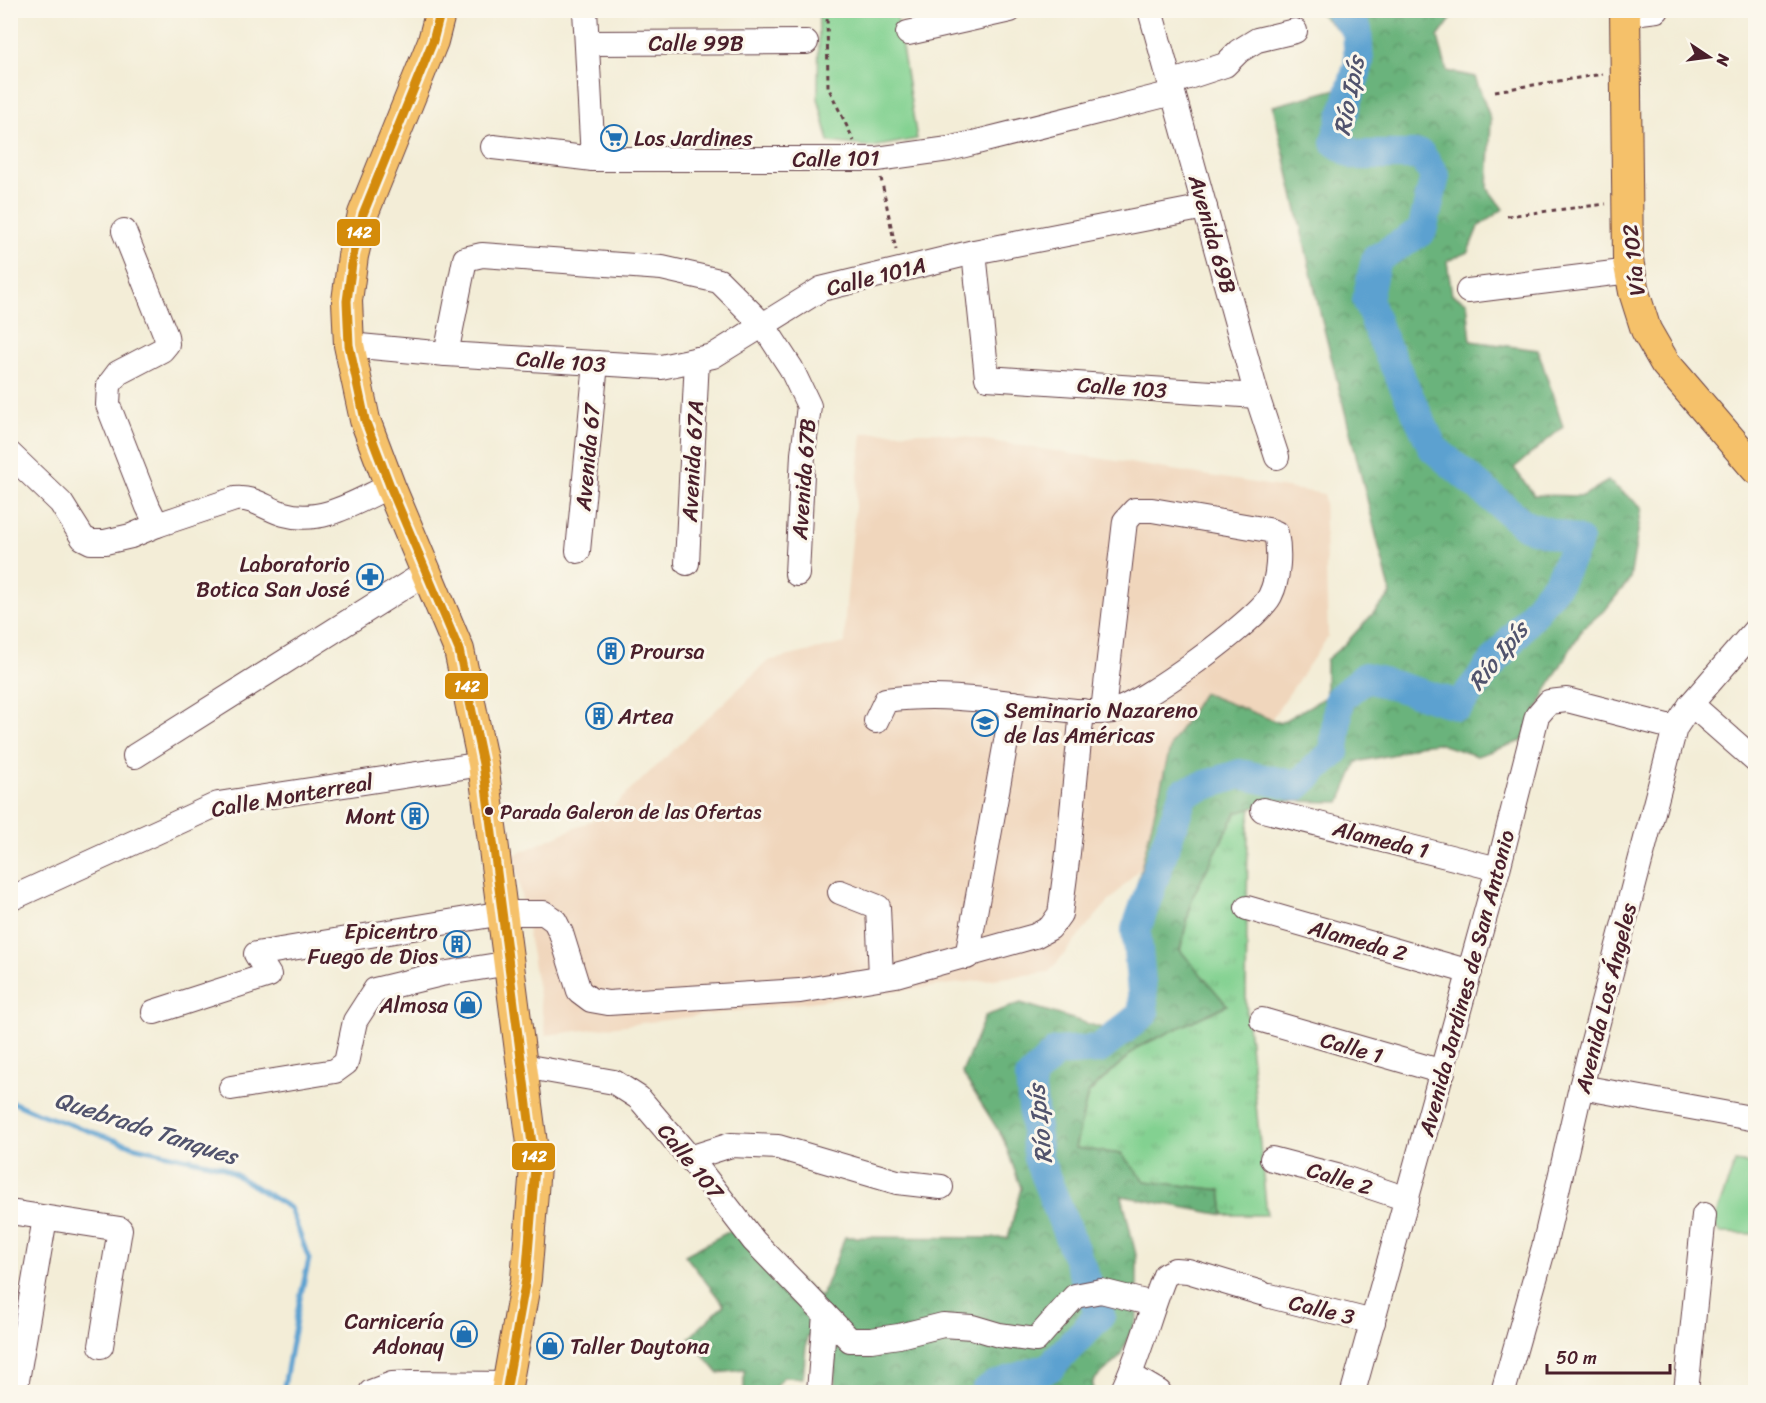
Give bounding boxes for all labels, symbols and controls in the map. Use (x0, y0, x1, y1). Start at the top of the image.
street label: Calle 99B (648, 24, 744, 63)
north arrow (1679, 27, 1739, 87)
water label: Río Ipís (1321, 50, 1378, 139)
text: N (1708, 51, 1739, 70)
place label: Los Jardines (634, 119, 753, 158)
supermarket icon: Los Jardines (599, 123, 629, 153)
street label: Calle 101 (792, 138, 880, 179)
street label: Avenida 69B (1177, 169, 1248, 298)
line badge: 142 (336, 218, 381, 247)
text: 142 (346, 218, 373, 247)
street label: Vía 102 (1610, 222, 1657, 298)
street label: Calle 101A (822, 245, 930, 308)
street label: Calle 103 (515, 339, 607, 384)
street label: Calle 103 (1076, 365, 1168, 410)
street label: Avenida 67A (670, 399, 715, 524)
street label: Avenida 67 (563, 400, 612, 513)
street label: Avenida 67B (780, 417, 827, 542)
place label: Laboratorio Botica San José (196, 545, 350, 609)
pharmacy icon: Laboratorio Botica San José (355, 562, 385, 592)
water label: Río Ipís (1457, 610, 1541, 700)
place label: Proursa (630, 632, 704, 671)
building icon: Proursa (596, 636, 626, 666)
line badge: 142 (444, 672, 489, 700)
text: 142 (454, 672, 481, 701)
place label: Seminario Nazareno de las Américas (1004, 691, 1198, 755)
place label: Artea (617, 697, 674, 736)
building icon: Artea (584, 701, 614, 731)
school or university icon: Seminario Nazareno de las Américas (970, 708, 1000, 738)
street label: Calle Monterreal (210, 768, 374, 822)
place label: Parada Galeron de las Ofertas (500, 795, 762, 830)
building icon: Mont (400, 801, 430, 831)
place label: Mont (345, 803, 396, 829)
marker: Parada Galeron de las Ofertas (483, 805, 495, 817)
street label: Alameda 1 (1328, 808, 1433, 870)
street label: Avenida Jardines de San Antonio (1407, 826, 1526, 1142)
street label: Avenida Los Ángeles (1563, 898, 1648, 1098)
street label: Alameda 2 (1303, 908, 1412, 973)
place label: Epicentro Fuego de Dios (307, 912, 438, 976)
building icon: Epicentro Fuego de Dios (442, 929, 472, 959)
place label: Almosa (378, 986, 449, 1025)
shop icon: Almosa (453, 990, 483, 1020)
street label: Calle 1 (1316, 1020, 1388, 1075)
water label: Quebrada Tanques (49, 1079, 246, 1178)
water label: Río Ipís (1015, 1079, 1065, 1166)
street label: Calle 107 (647, 1114, 735, 1210)
line badge: 142 (511, 1142, 556, 1171)
text: 142 (521, 1142, 548, 1171)
street label: Calle 2 (1302, 1150, 1378, 1207)
street label: Calle 3 (1285, 1283, 1359, 1336)
place label: Carnicería Adonay (345, 1302, 445, 1366)
shop icon: Carnicería Adonay (449, 1319, 479, 1349)
place label: Taller Daytona (570, 1327, 710, 1366)
shop icon: Taller Daytona (535, 1331, 565, 1361)
scale bar (1547, 1337, 1670, 1375)
text: 50 m (1556, 1342, 1597, 1374)

